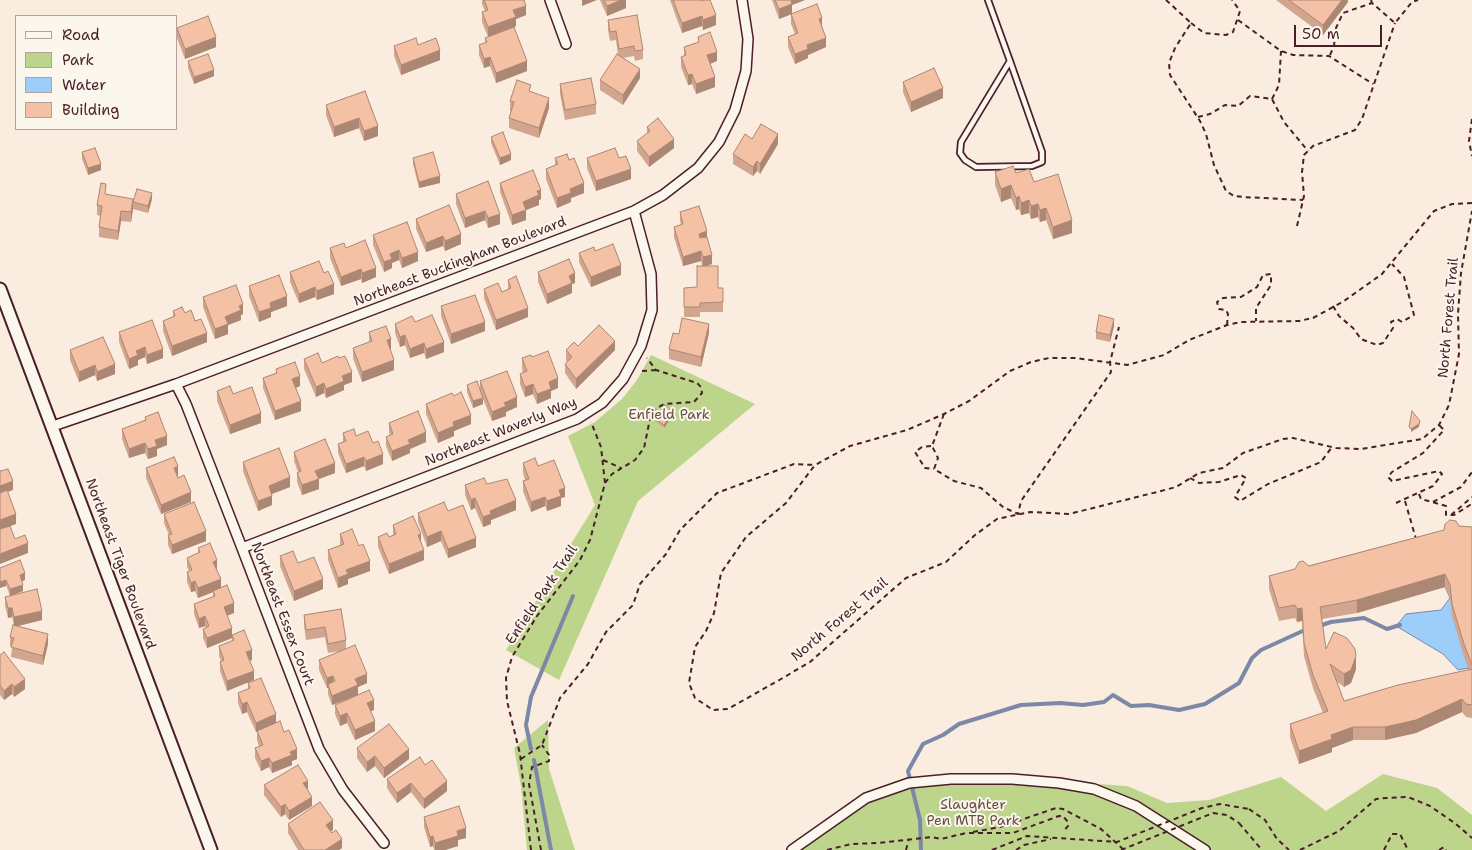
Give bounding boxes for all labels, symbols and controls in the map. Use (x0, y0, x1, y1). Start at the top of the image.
legend (15, 15, 178, 130)
scale bar (1297, 15, 1384, 47)
text: 50 m (1302, 24, 1340, 44)
text: Road (62, 25, 100, 45)
text: Park (62, 50, 94, 70)
text: Water (62, 75, 106, 95)
text: Building (62, 100, 119, 120)
street label: Northeast Buckingham Boulevard (351, 214, 569, 310)
street label: North Forest Trail (1435, 257, 1463, 379)
street label: Northeast Waverly Way (423, 394, 579, 470)
park label: Enfield Park (628, 407, 710, 423)
street label: Northeast Tiger Boulevard (81, 476, 159, 652)
street label: Northeast Essex Court (247, 540, 317, 688)
street label: Enfield Park Trail (503, 542, 581, 648)
street label: North Forest Trail (788, 575, 892, 665)
park label: Slaughter Pen MTB Park (926, 797, 1020, 830)

